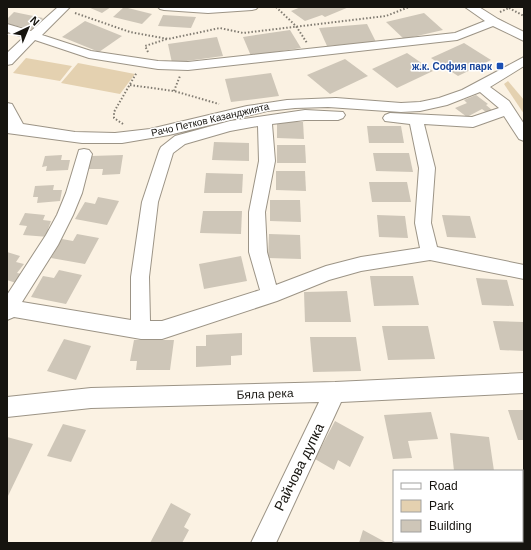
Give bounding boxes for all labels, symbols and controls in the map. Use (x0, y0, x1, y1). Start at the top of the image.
north arrow (8, 8, 48, 48)
text: N (28, 14, 42, 28)
place label: ж.к. София парк (411, 61, 493, 72)
marker: ж.к. София парк (495, 61, 505, 71)
street label: Рачо Петков Казанджията (150, 100, 271, 138)
street label: Бяла река (236, 386, 294, 402)
street label: Райчова дупка (271, 420, 327, 513)
legend (393, 470, 523, 542)
text: Road (429, 479, 458, 493)
text: Park (429, 499, 455, 513)
text: Building (429, 519, 472, 533)

